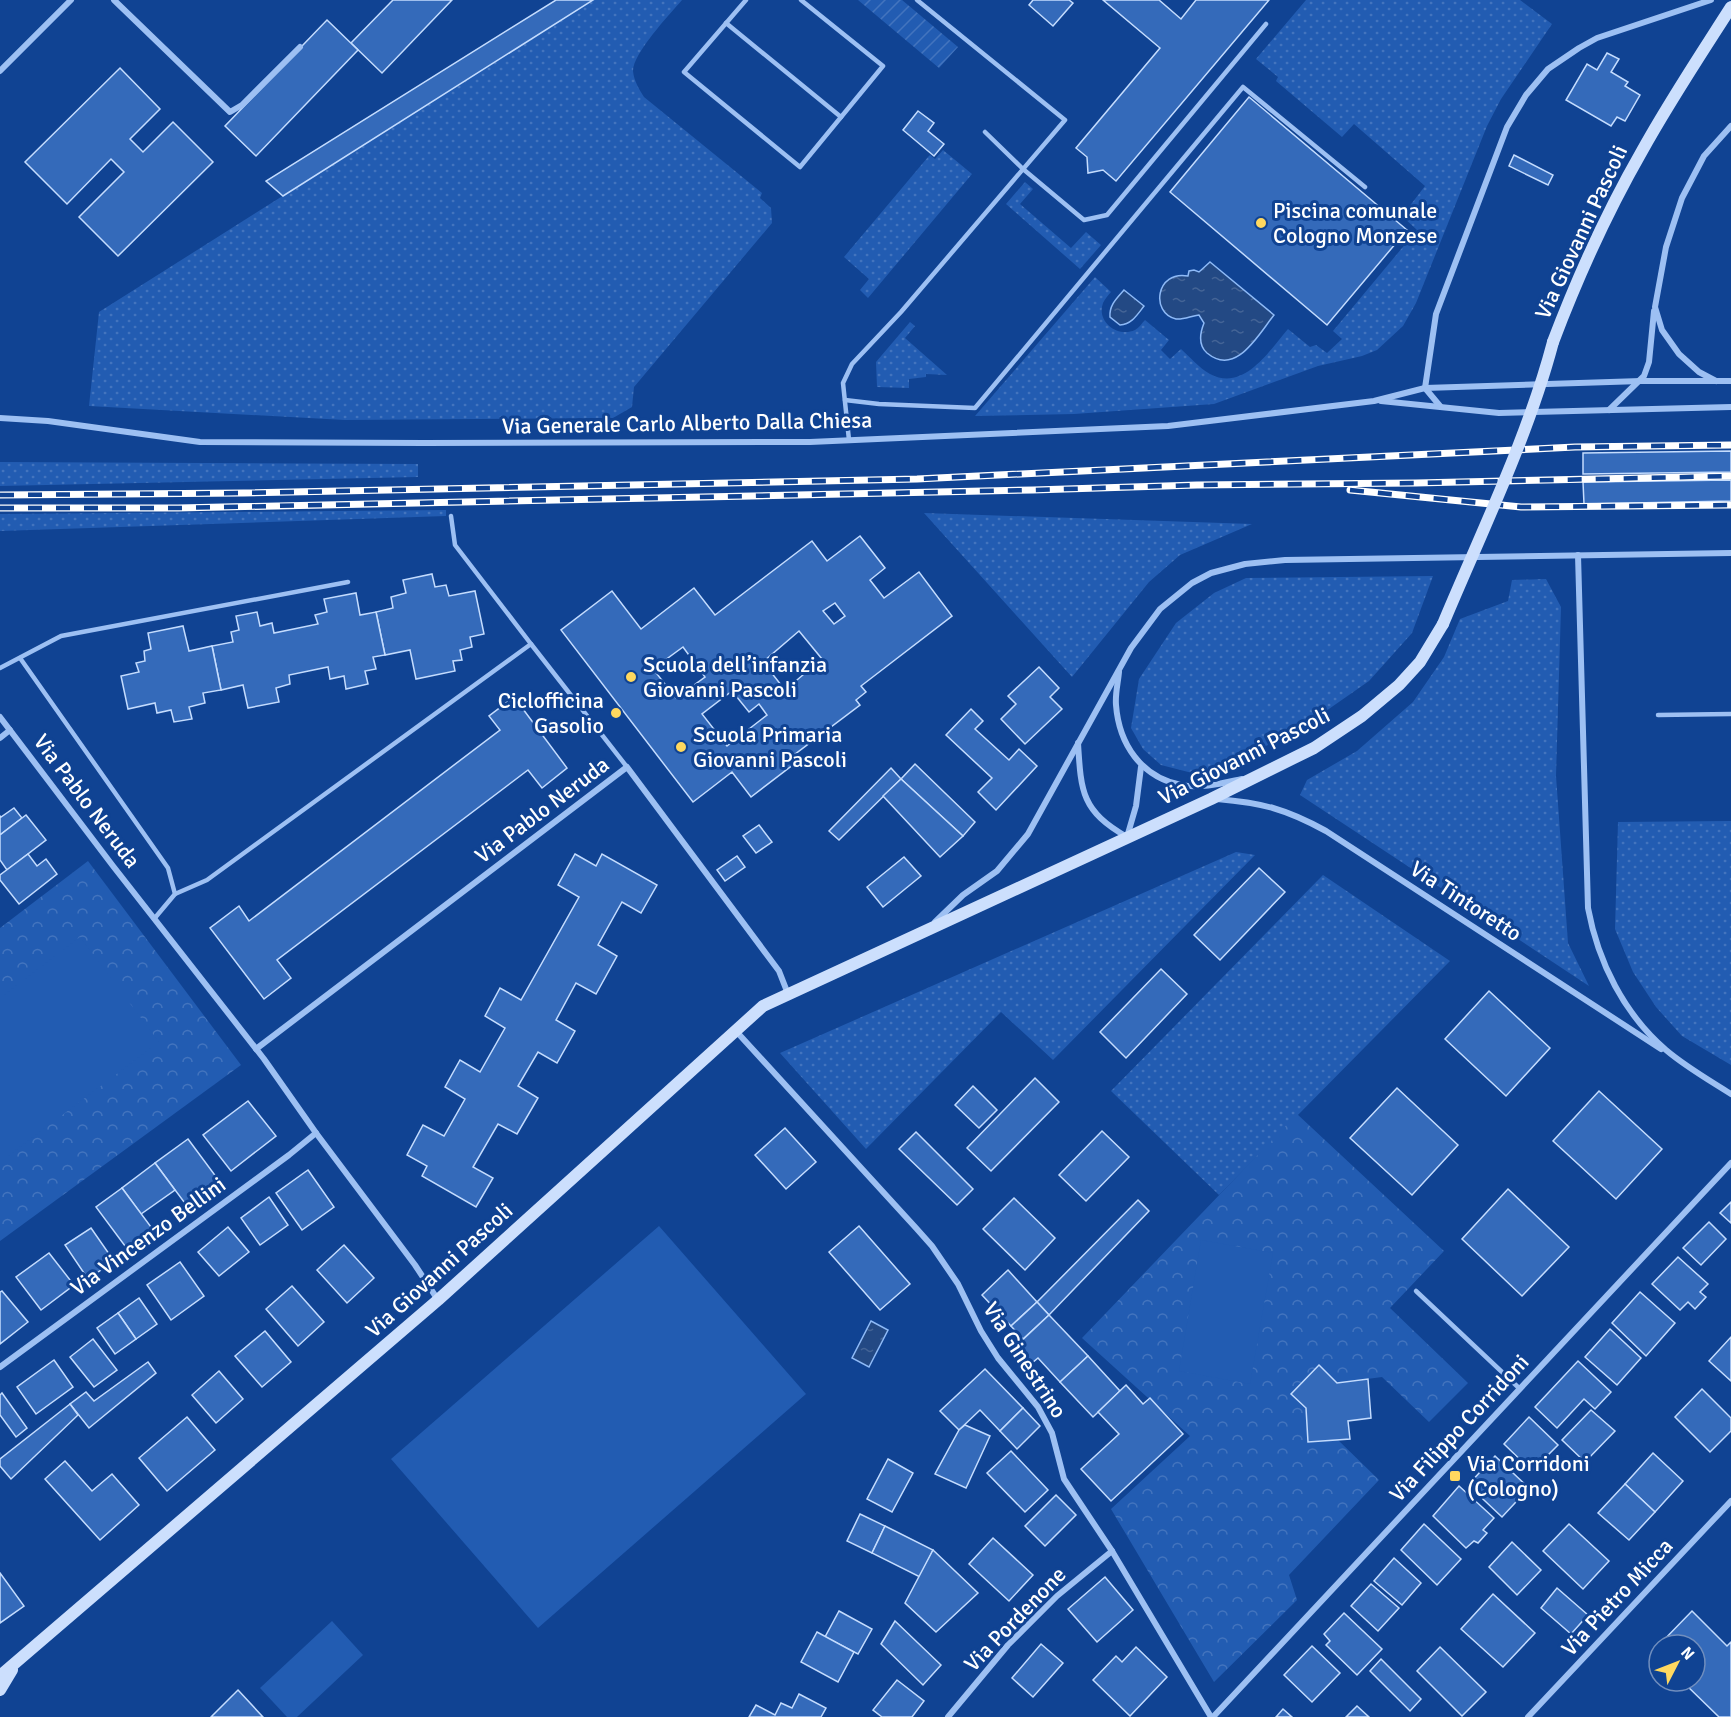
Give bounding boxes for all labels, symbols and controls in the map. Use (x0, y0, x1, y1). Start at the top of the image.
street label: Via Giovanni Pascoli (1529, 141, 1633, 323)
place label: Piscina comunale Cologno Monzese (1273, 197, 1438, 249)
marker: Piscina comunale Cologno Monzese (1254, 216, 1268, 230)
street label: Via Generale Carlo Alberto Dalla Chiesa (502, 406, 872, 440)
place label: Scuola dell’infanzia Giovanni Pascoli (643, 651, 827, 703)
marker: Scuola dell’infanzia Giovanni Pascoli (624, 670, 638, 684)
place label: Ciclofficina Gasolio (498, 687, 604, 739)
street label: Via Giovanni Pascoli (1154, 701, 1334, 811)
marker: Ciclofficina Gasolio (609, 706, 623, 720)
place label: Scuola Primaria Giovanni Pascoli (693, 721, 847, 773)
street label: Via Pablo Neruda (28, 729, 146, 873)
marker: Scuola Primaria Giovanni Pascoli (674, 740, 688, 754)
street label: Via Pablo Neruda (470, 751, 614, 869)
street label: Via Tintoretto (1405, 855, 1527, 947)
street label: Via Vincenzo Bellini (65, 1171, 231, 1301)
street label: Via Giovanni Pascoli (360, 1197, 518, 1343)
street label: Via Ginestrino (977, 1297, 1073, 1423)
street label: Via Filippo Corridoni (1384, 1349, 1534, 1507)
place label: Via Corridoni (Cologno) (1467, 1450, 1590, 1502)
marker: Via Corridoni (Cologno) (1448, 1469, 1462, 1483)
street label: Via Pietro Micca (1556, 1532, 1678, 1662)
street label: Via Pordenone (958, 1561, 1072, 1677)
north arrow (1647, 1633, 1707, 1693)
text: N (1676, 1643, 1699, 1664)

